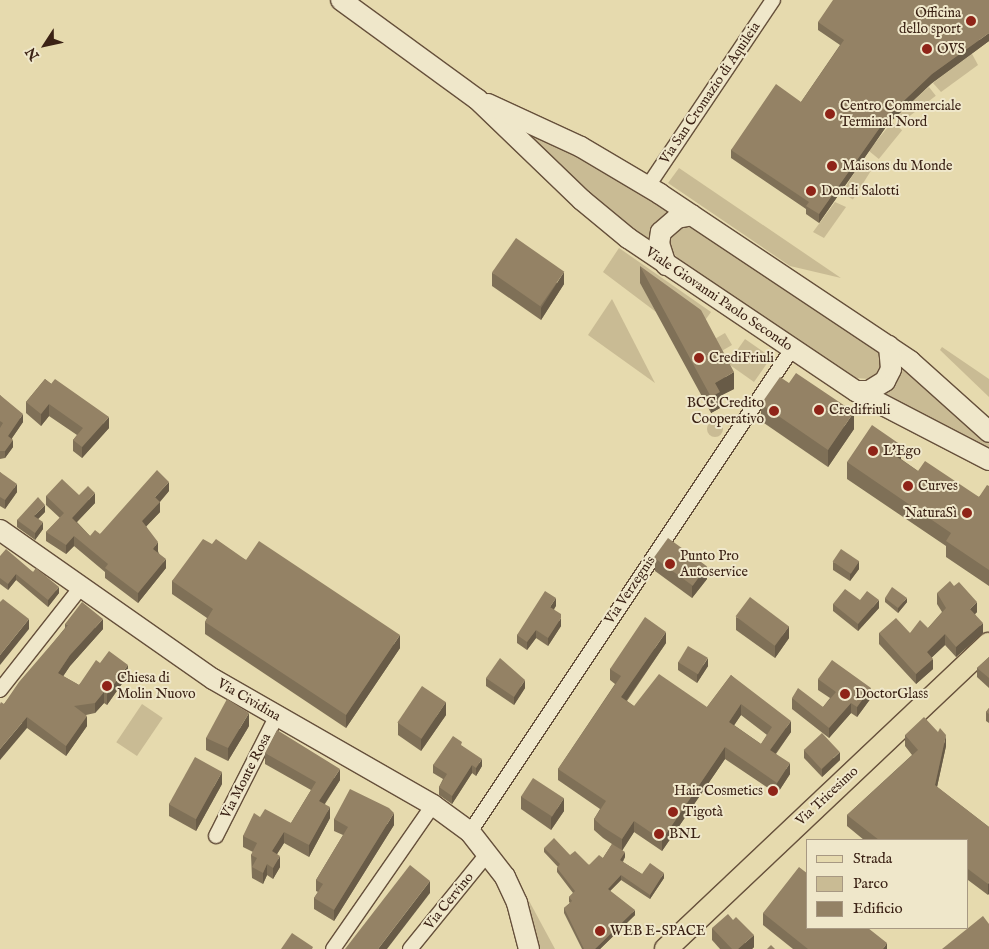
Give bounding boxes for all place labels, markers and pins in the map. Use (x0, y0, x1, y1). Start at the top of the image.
place label: Officina dello sport (899, 5, 961, 38)
marker: Officina dello sport (965, 15, 977, 27)
place label: OVS (937, 41, 965, 57)
marker: OVS (921, 43, 933, 55)
place label: Centro Commerciale Terminal Nord (840, 98, 961, 130)
marker: Centro Commerciale Terminal Nord (824, 108, 836, 120)
place label: Maisons du Monde (842, 158, 952, 174)
marker: Maisons du Monde (826, 160, 838, 172)
place label: Dondi Salotti (821, 183, 899, 199)
marker: Dondi Salotti (805, 185, 817, 197)
place label: CrediFriuli (709, 350, 774, 366)
marker: CrediFriuli (693, 352, 705, 364)
place label: BCC Credito Cooperativo (687, 395, 764, 428)
place label: Credifriuli (829, 402, 890, 418)
marker: Credifriuli (813, 404, 825, 416)
marker: BCC Credito Cooperativo (768, 405, 780, 417)
place label: L'Ego (883, 443, 921, 459)
marker: L'Ego (867, 445, 879, 457)
place label: Curves (918, 478, 958, 494)
marker: Curves (902, 480, 914, 492)
place label: NaturaSì (905, 505, 957, 521)
marker: NaturaSì (961, 507, 973, 519)
place label: Punto Pro Autoservice (680, 548, 748, 580)
marker: Punto Pro Autoservice (664, 558, 676, 570)
place label: Chiesa di Molin Nuovo (117, 670, 196, 702)
marker: Chiesa di Molin Nuovo (101, 680, 113, 692)
place label: DoctorGlass (855, 686, 928, 702)
marker: DoctorGlass (839, 688, 851, 700)
place label: Hair Cosmetics (674, 783, 763, 799)
marker: Hair Cosmetics (767, 785, 779, 797)
place label: Tigotà (683, 804, 723, 820)
marker: Tigotà (667, 806, 679, 818)
place label: BNL (669, 826, 700, 842)
marker: BNL (653, 828, 665, 840)
place label: WEB E-SPACE (610, 923, 705, 939)
marker: WEB E-SPACE (594, 925, 606, 937)

